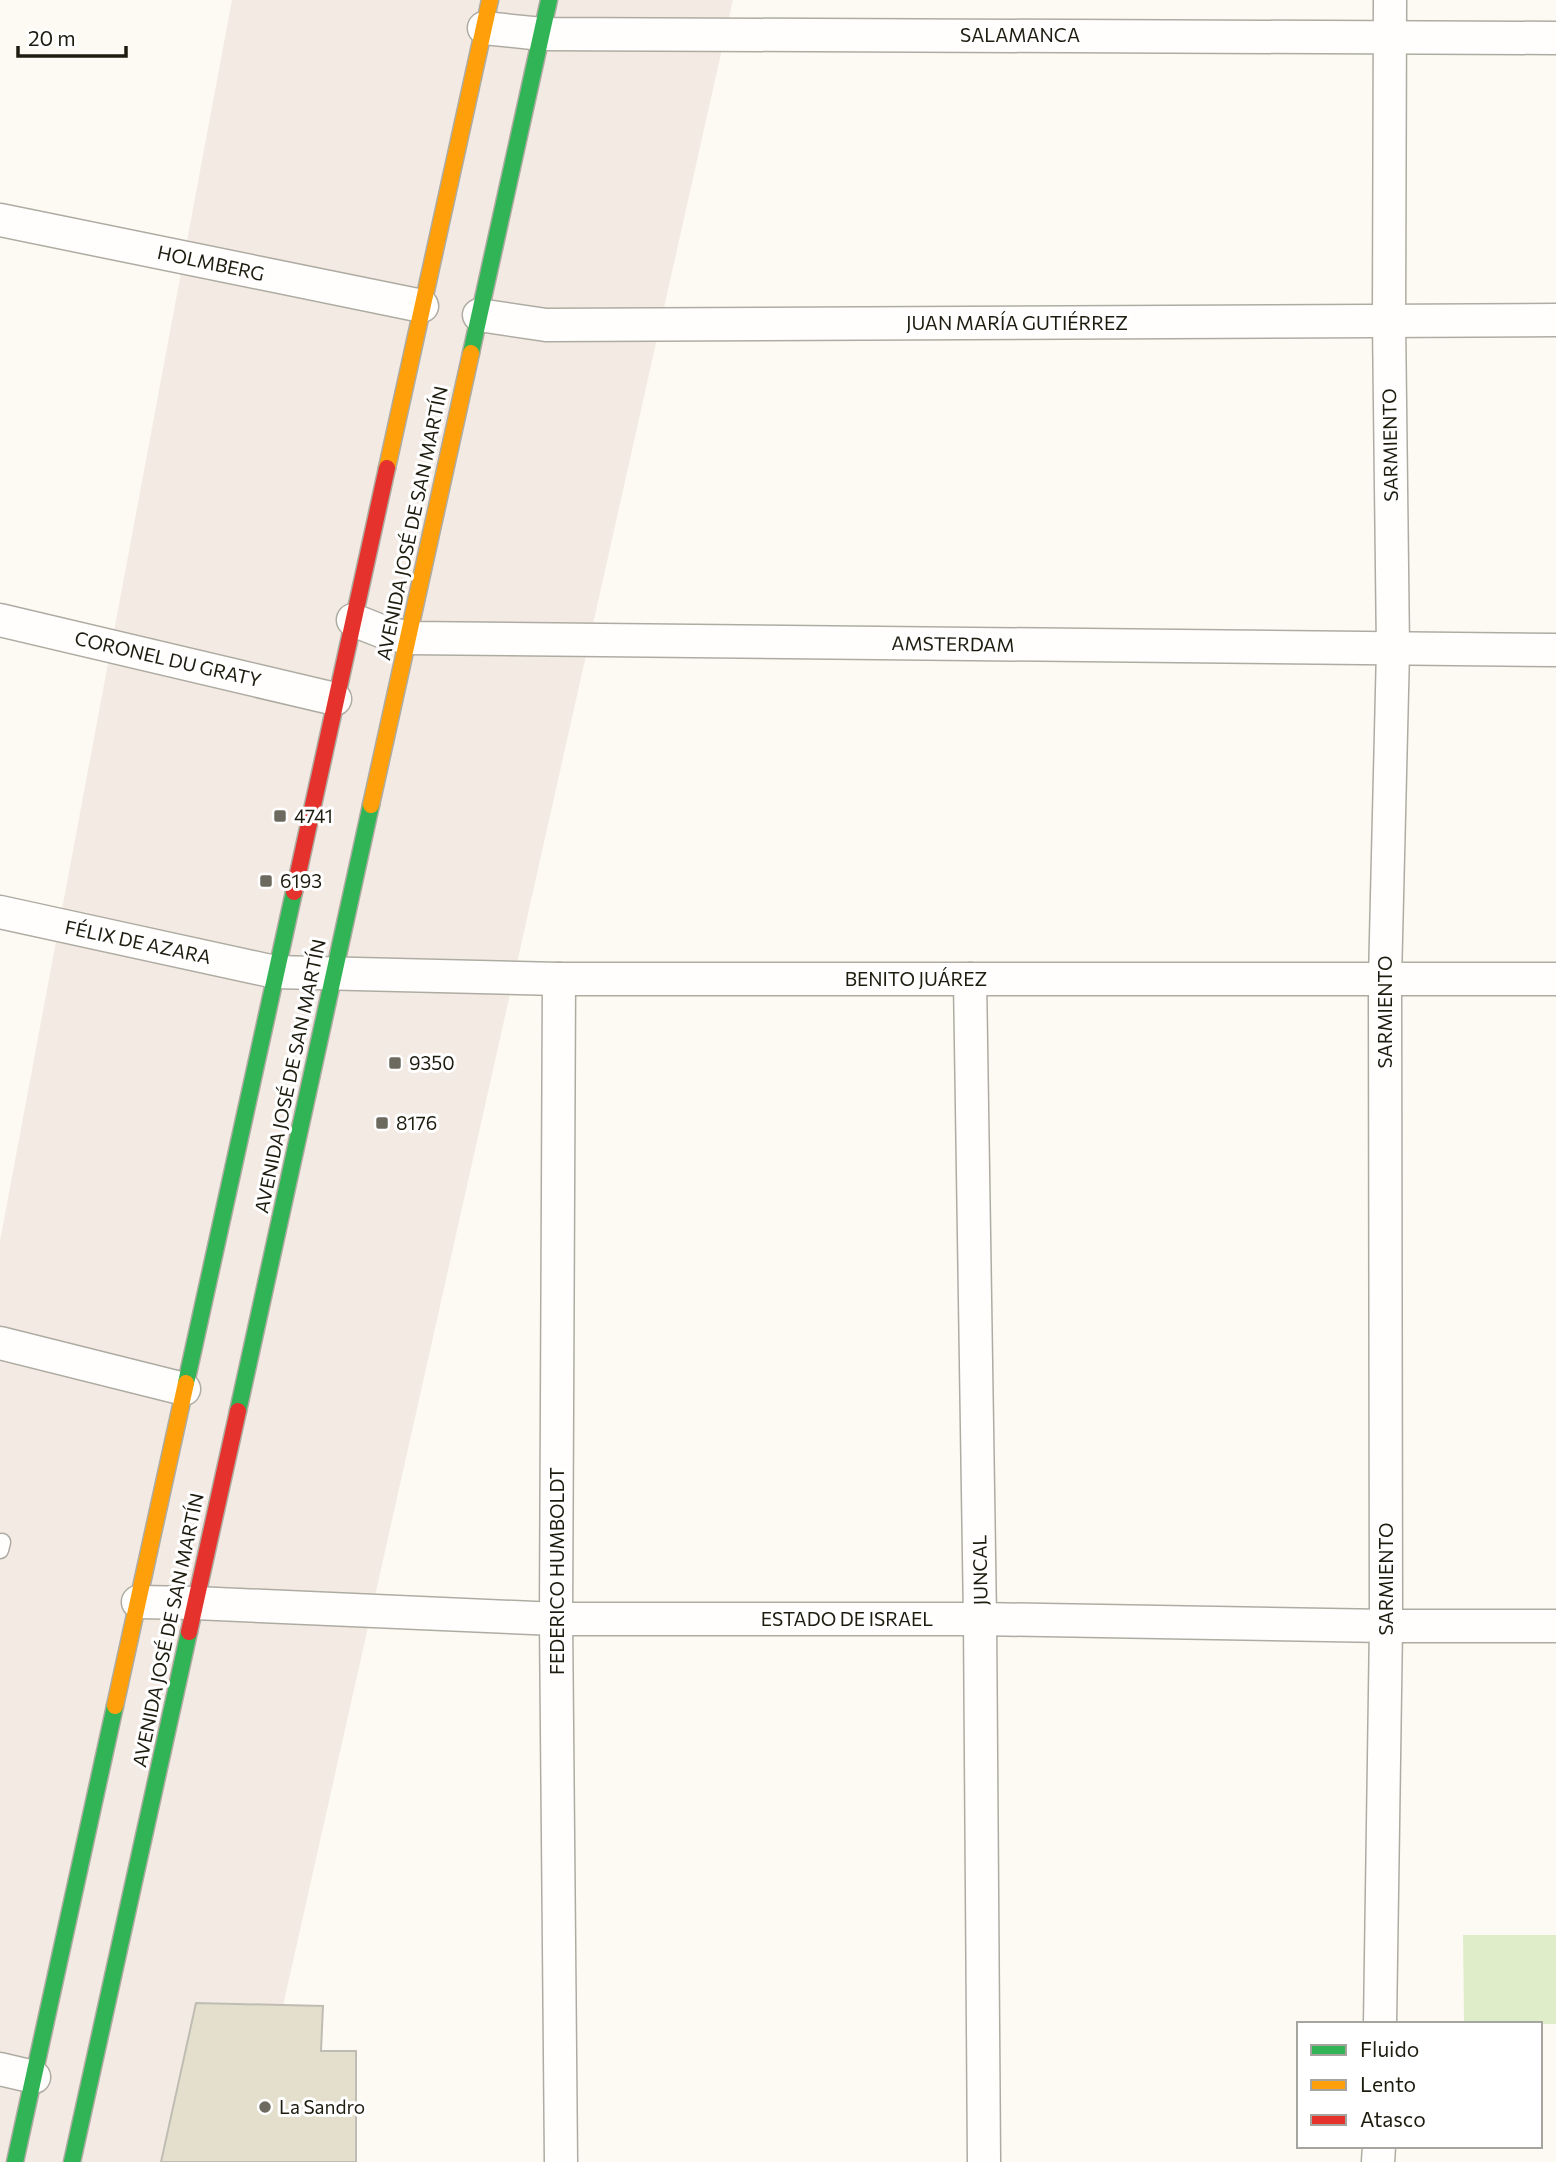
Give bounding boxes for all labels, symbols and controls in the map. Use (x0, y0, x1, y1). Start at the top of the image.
scale bar (18, 14, 126, 58)
street label: SALAMANCA (960, 23, 1080, 46)
text: 20 m (28, 25, 76, 50)
street label: HOLMBERG (156, 240, 267, 285)
street label: JUAN MARÍA GUTIÉRREZ (906, 311, 1128, 334)
street label: AVENIDA JOSÉ DE SAN MARTÍN (371, 384, 452, 662)
street label: SARMIENTO (1377, 388, 1402, 502)
street label: CORONEL DU GRATY (73, 626, 264, 691)
street label: AMSTERDAM (891, 631, 1015, 656)
place label: 4741 (294, 804, 333, 827)
marker: 4741 (272, 808, 288, 824)
place label: 6193 (280, 869, 322, 892)
marker: 6193 (258, 873, 274, 889)
street label: FÉLIX DE AZARA (63, 915, 213, 968)
street label: AVENIDA JOSÉ DE SAN MARTÍN (249, 937, 330, 1215)
street label: SARMIENTO (1373, 955, 1396, 1069)
street label: BENITO JUÁREZ (845, 967, 987, 990)
place label: 9350 (409, 1051, 455, 1074)
marker: 9350 (387, 1055, 403, 1071)
place label: 8176 (396, 1111, 437, 1134)
marker: 8176 (374, 1115, 390, 1131)
street label: FEDERICO HUMBOLDT (545, 1467, 568, 1675)
street label: AVENIDA JOSÉ DE SAN MARTÍN (127, 1491, 208, 1769)
street label: SARMIENTO (1374, 1522, 1397, 1636)
street label: JUNCAL (967, 1534, 992, 1606)
street label: ESTADO DE ISRAEL (761, 1607, 933, 1630)
legend (1297, 2022, 1542, 2148)
text: Fluido (1360, 2036, 1419, 2061)
text: Lento (1360, 2071, 1416, 2096)
place label: La Sandro (279, 2095, 365, 2118)
marker: La Sandro (257, 2099, 273, 2115)
text: Atasco (1360, 2106, 1426, 2131)

